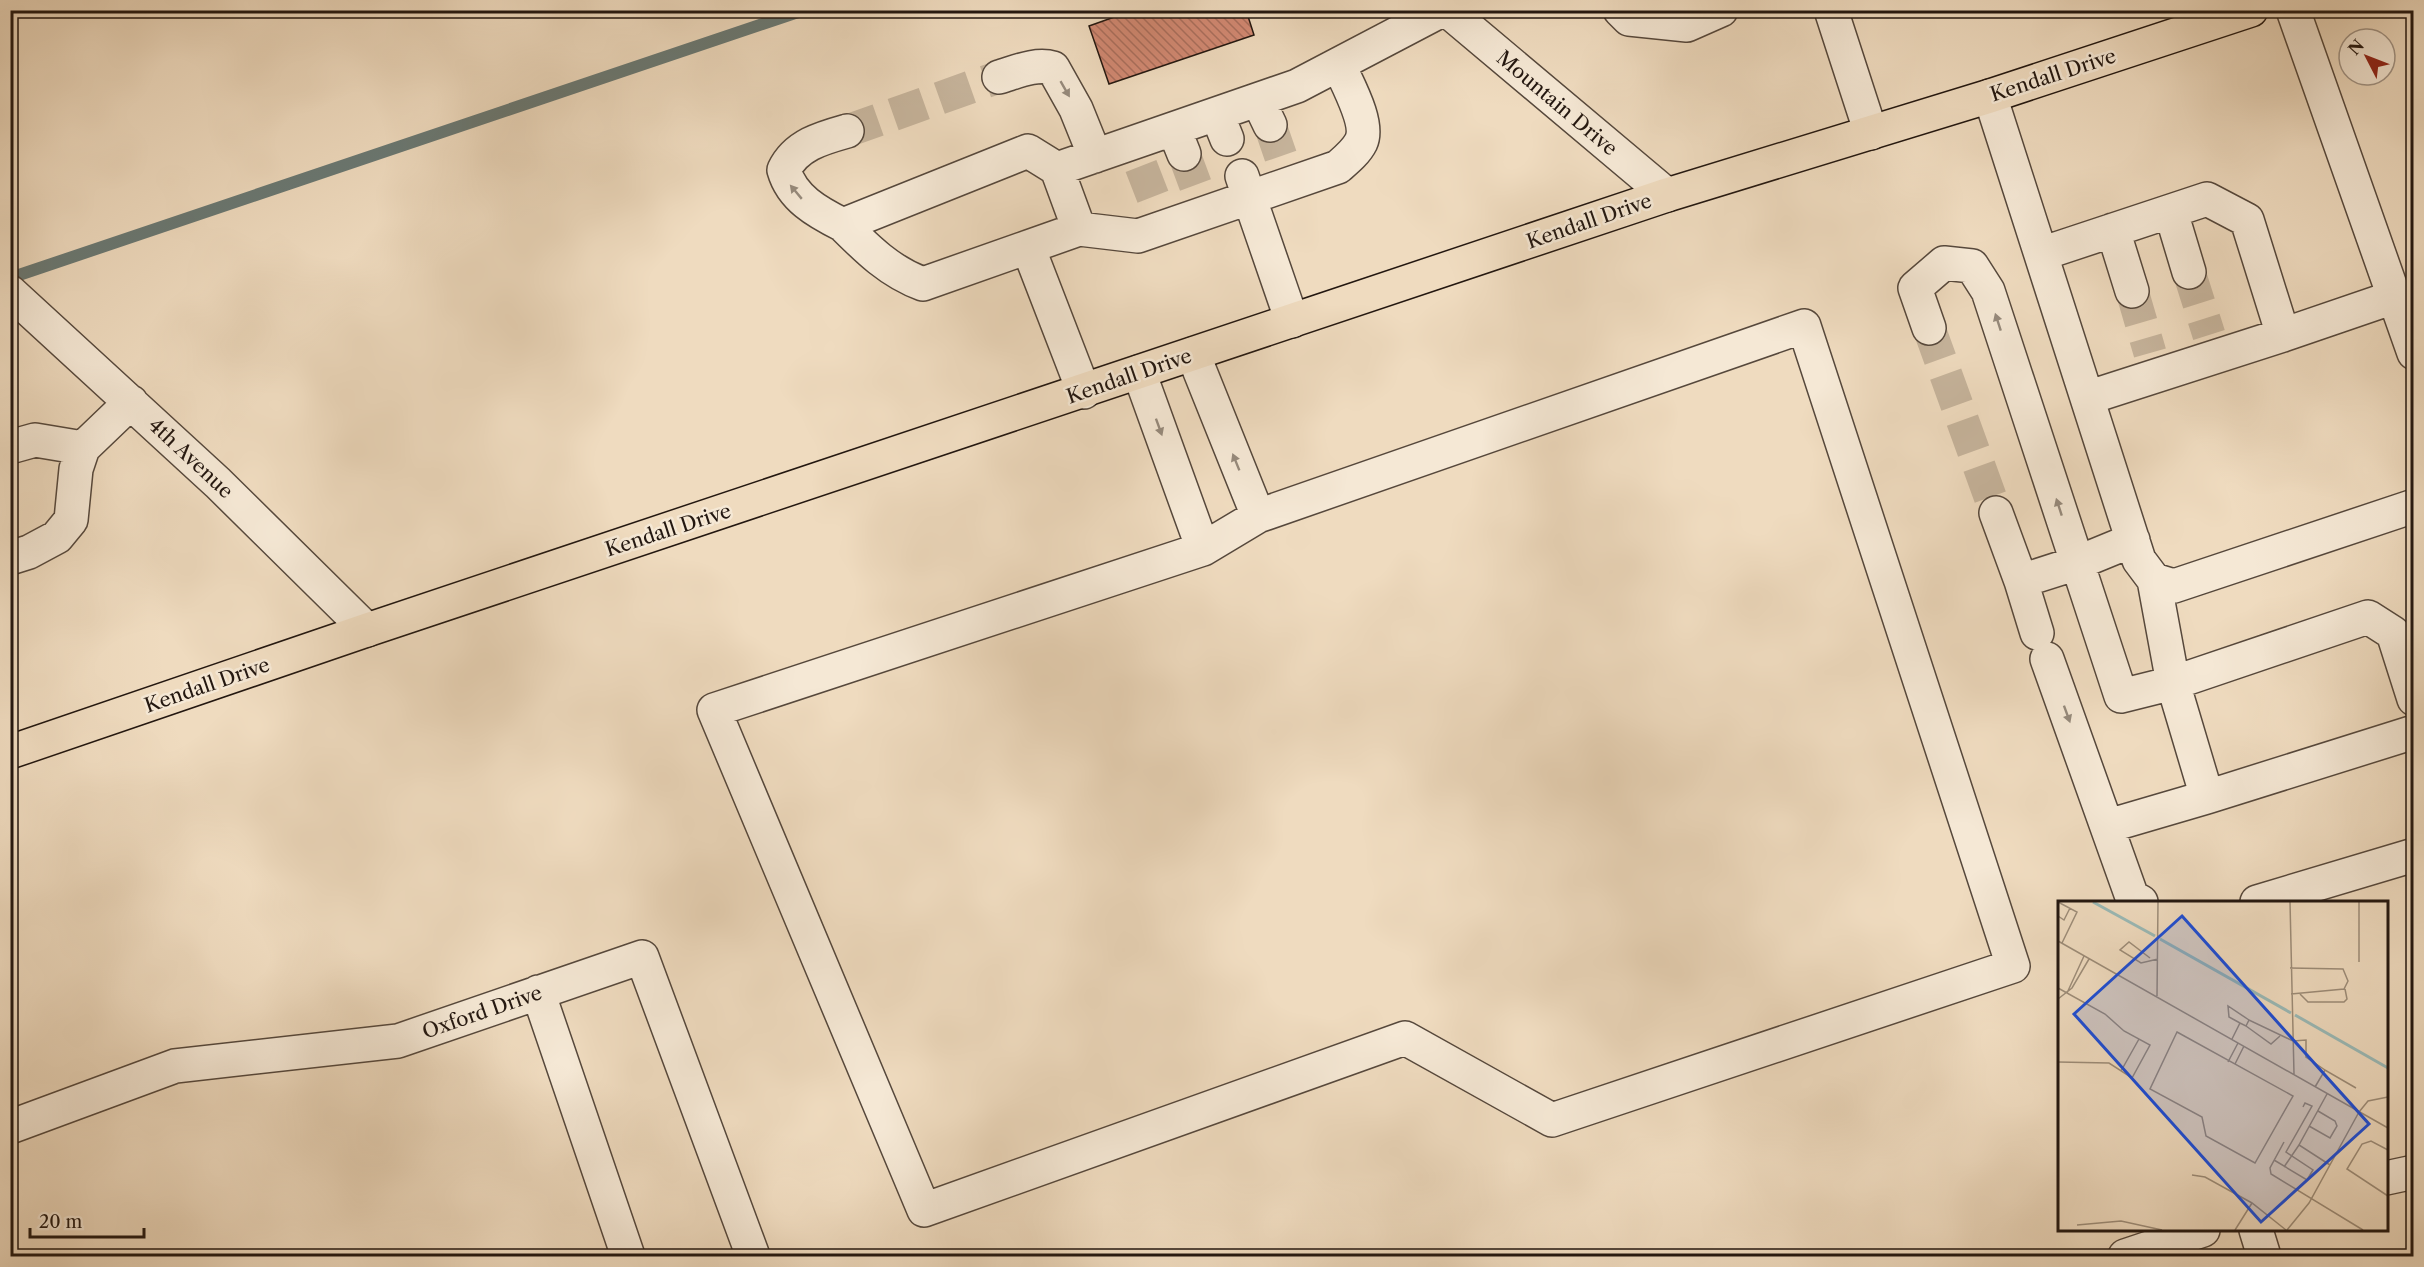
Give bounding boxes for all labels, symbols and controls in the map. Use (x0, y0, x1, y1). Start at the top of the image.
north arrow (2337, 27, 2397, 87)
text: N (2344, 35, 2368, 59)
street label: Kendall Drive (1987, 43, 2119, 107)
street label: Mountain Drive (1492, 45, 1622, 161)
one-way arrow (1060, 81, 1070, 98)
one-way arrow (789, 184, 802, 199)
street label: Kendall Drive (1523, 188, 1655, 254)
one-way arrow (1993, 313, 2002, 331)
street label: Kendall Drive (1063, 343, 1195, 409)
street label: 4th Avenue (144, 413, 238, 503)
one-way arrow (1154, 418, 1164, 436)
one-way arrow (1231, 453, 1240, 471)
street label: Kendall Drive (602, 498, 734, 562)
one-way arrow (2054, 498, 2063, 516)
street label: Kendall Drive (141, 652, 273, 718)
one-way arrow (2062, 705, 2072, 723)
inset map (2058, 901, 2388, 1231)
street label: Oxford Drive (419, 980, 545, 1044)
scale bar (30, 1201, 144, 1239)
text: 20 m (39, 1211, 83, 1233)

